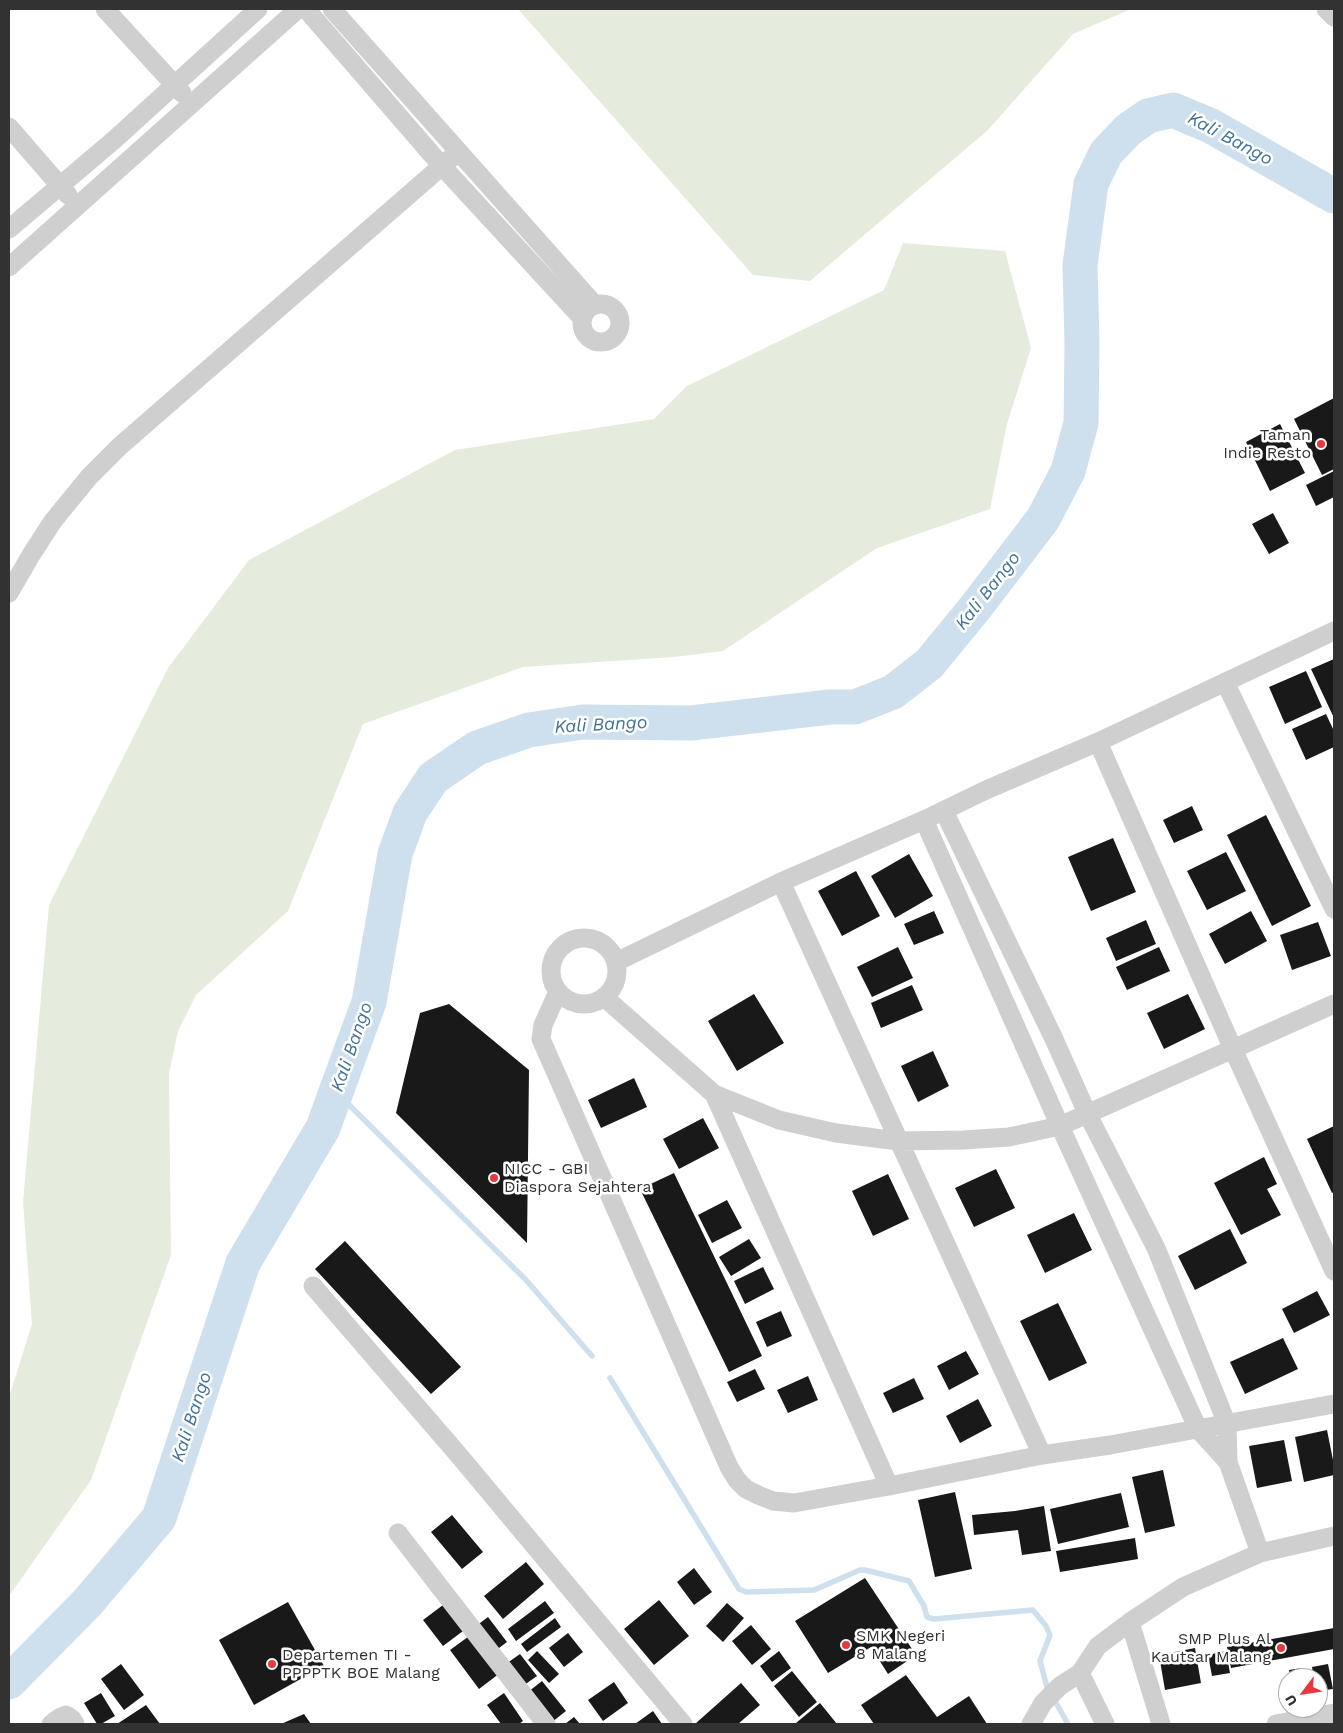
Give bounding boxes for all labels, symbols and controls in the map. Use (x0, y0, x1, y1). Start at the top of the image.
water label: Kali Bango (1184, 108, 1276, 170)
place label: Taman Indie Resto (1223, 425, 1311, 463)
marker: Taman Indie Resto (1315, 438, 1327, 450)
water label: Kali Bango (951, 548, 1025, 634)
water label: Kali Bango (554, 712, 648, 738)
water label: Kali Bango (327, 999, 377, 1095)
place label: NICC - GBI Diaspora Sejahtera (504, 1159, 652, 1197)
marker: NICC - GBI Diaspora Sejahtera (488, 1172, 500, 1184)
water label: Kali Bango (167, 1369, 217, 1465)
place label: SMK Negeri 8 Malang (856, 1626, 945, 1664)
place label: SMP Plus Al Kautsar Malang (1151, 1629, 1271, 1667)
marker: SMK Negeri 8 Malang (840, 1639, 852, 1651)
marker: SMP Plus Al Kautsar Malang (1275, 1642, 1287, 1654)
place label: Departemen TI - PPPPTK BOE Malang (282, 1645, 440, 1683)
marker: Departemen TI - PPPPTK BOE Malang (266, 1658, 278, 1670)
north arrow (1278, 1668, 1328, 1718)
text: U (1282, 1692, 1300, 1709)

